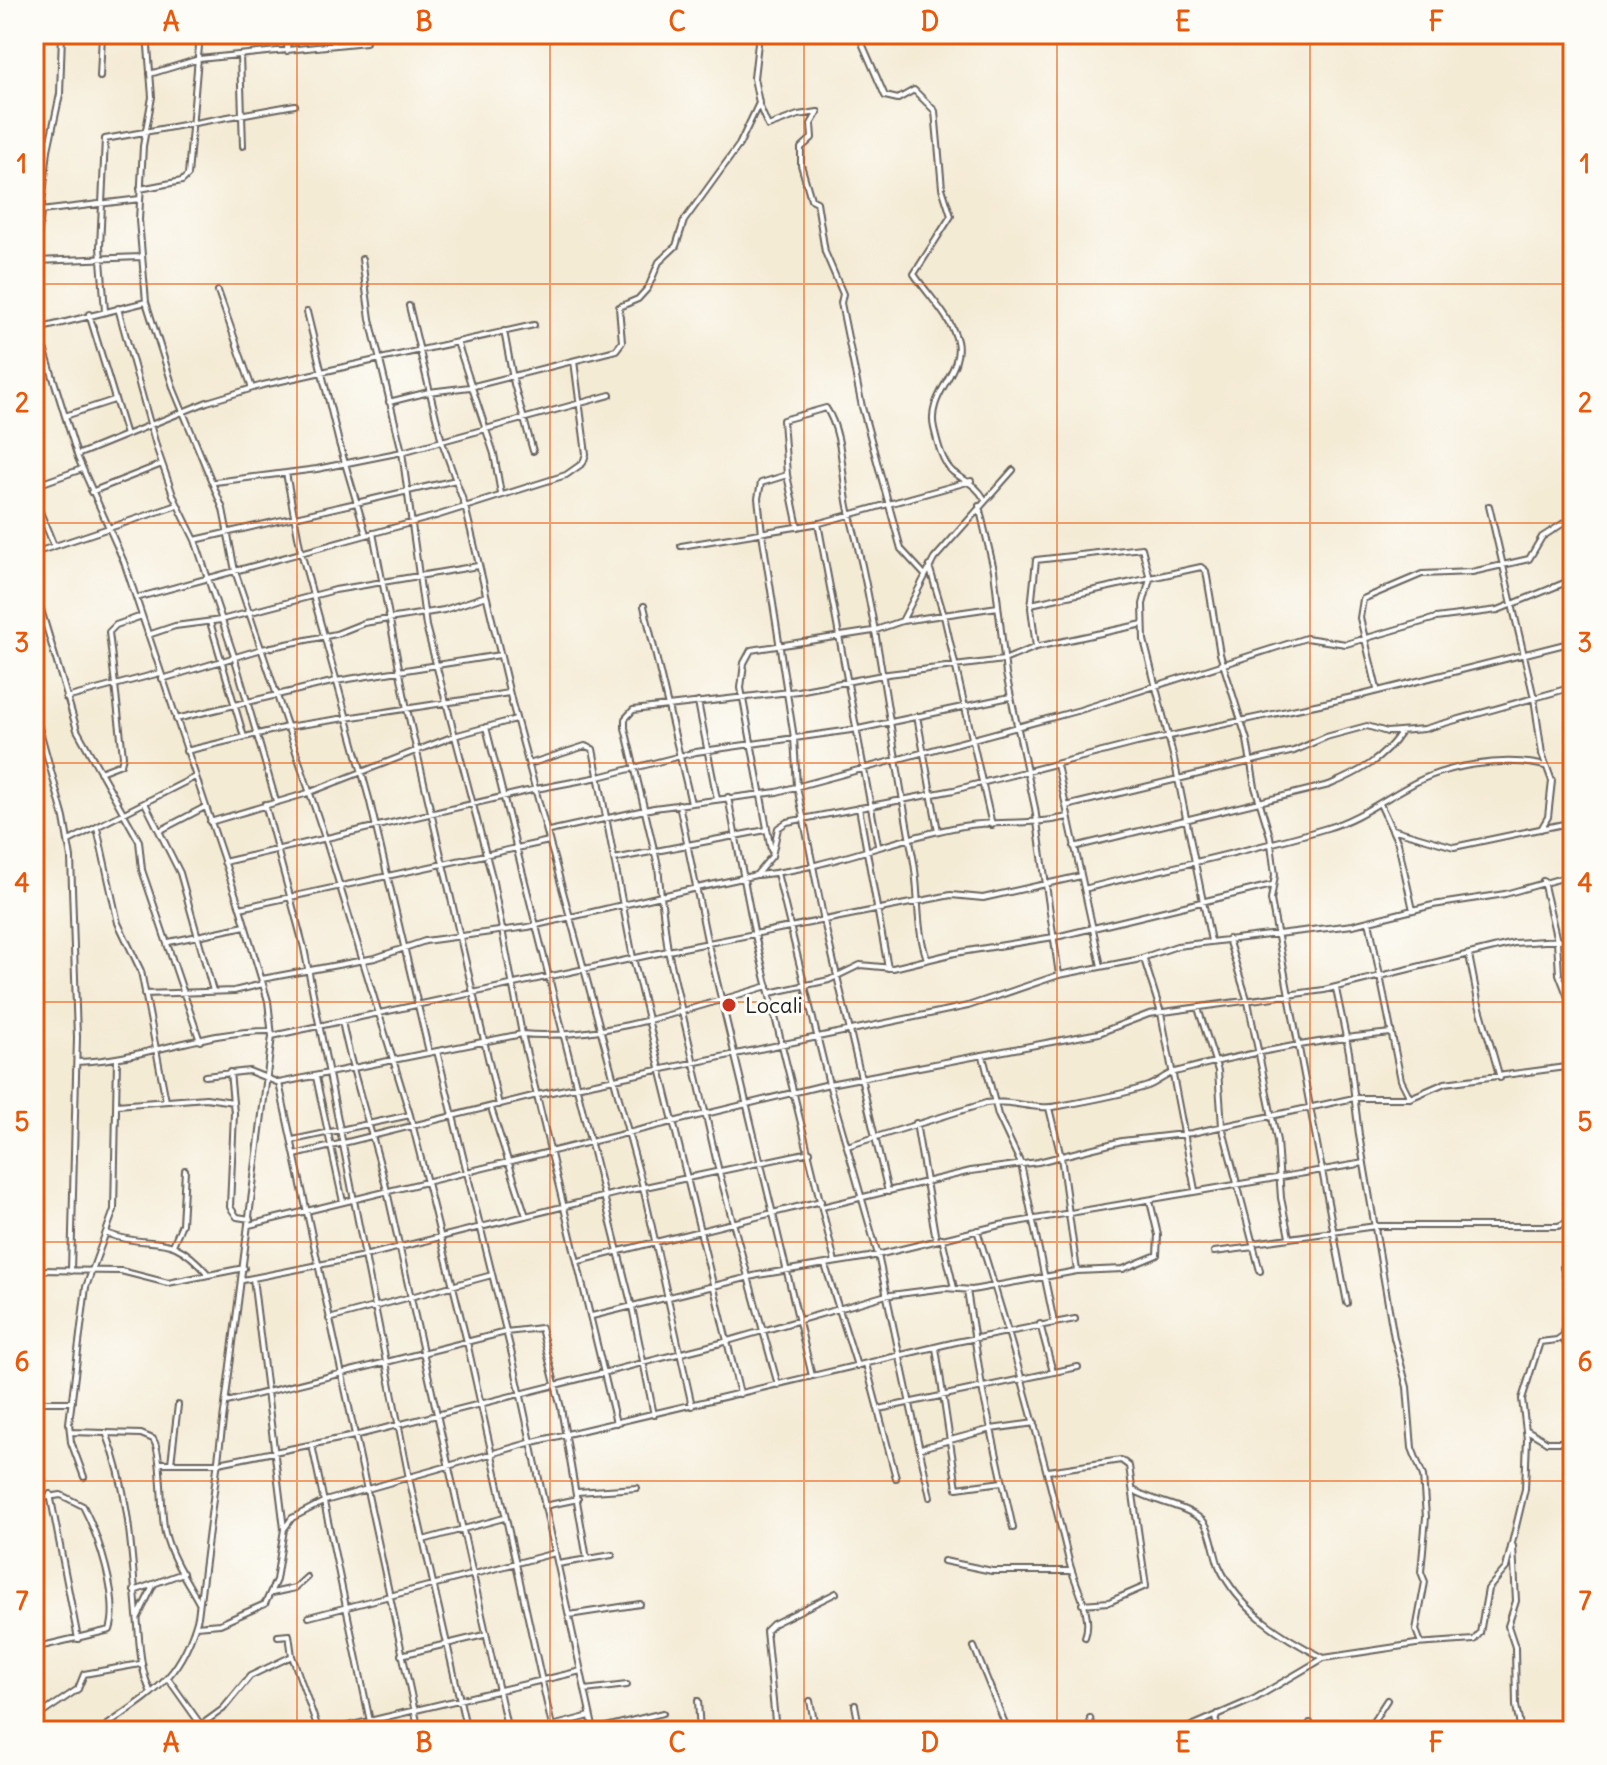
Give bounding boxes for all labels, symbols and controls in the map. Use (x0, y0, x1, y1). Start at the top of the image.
text: A (163, 5, 180, 38)
text: B (415, 5, 433, 38)
text: C (668, 5, 686, 38)
text: D (921, 5, 939, 38)
text: E (1175, 5, 1191, 38)
text: F (1429, 5, 1444, 38)
text: 1 (17, 147, 27, 180)
text: 1 (1580, 147, 1590, 180)
text: 2 (15, 386, 29, 419)
text: 2 (1578, 386, 1592, 419)
text: 3 (15, 626, 29, 659)
text: 3 (1578, 626, 1592, 659)
text: 4 (14, 866, 30, 899)
text: 4 (1577, 866, 1593, 899)
place label: Locali (745, 991, 803, 1019)
marker: Locali (720, 996, 738, 1014)
text: 5 (15, 1105, 30, 1138)
text: 5 (1578, 1105, 1593, 1138)
text: 6 (14, 1345, 30, 1378)
text: 6 (1577, 1345, 1593, 1378)
text: 7 (16, 1584, 29, 1617)
text: 7 (1579, 1584, 1592, 1617)
text: A (163, 1726, 180, 1759)
text: B (415, 1726, 433, 1759)
text: C (668, 1726, 686, 1759)
text: D (921, 1726, 939, 1759)
text: E (1175, 1726, 1191, 1759)
text: F (1429, 1726, 1444, 1759)

